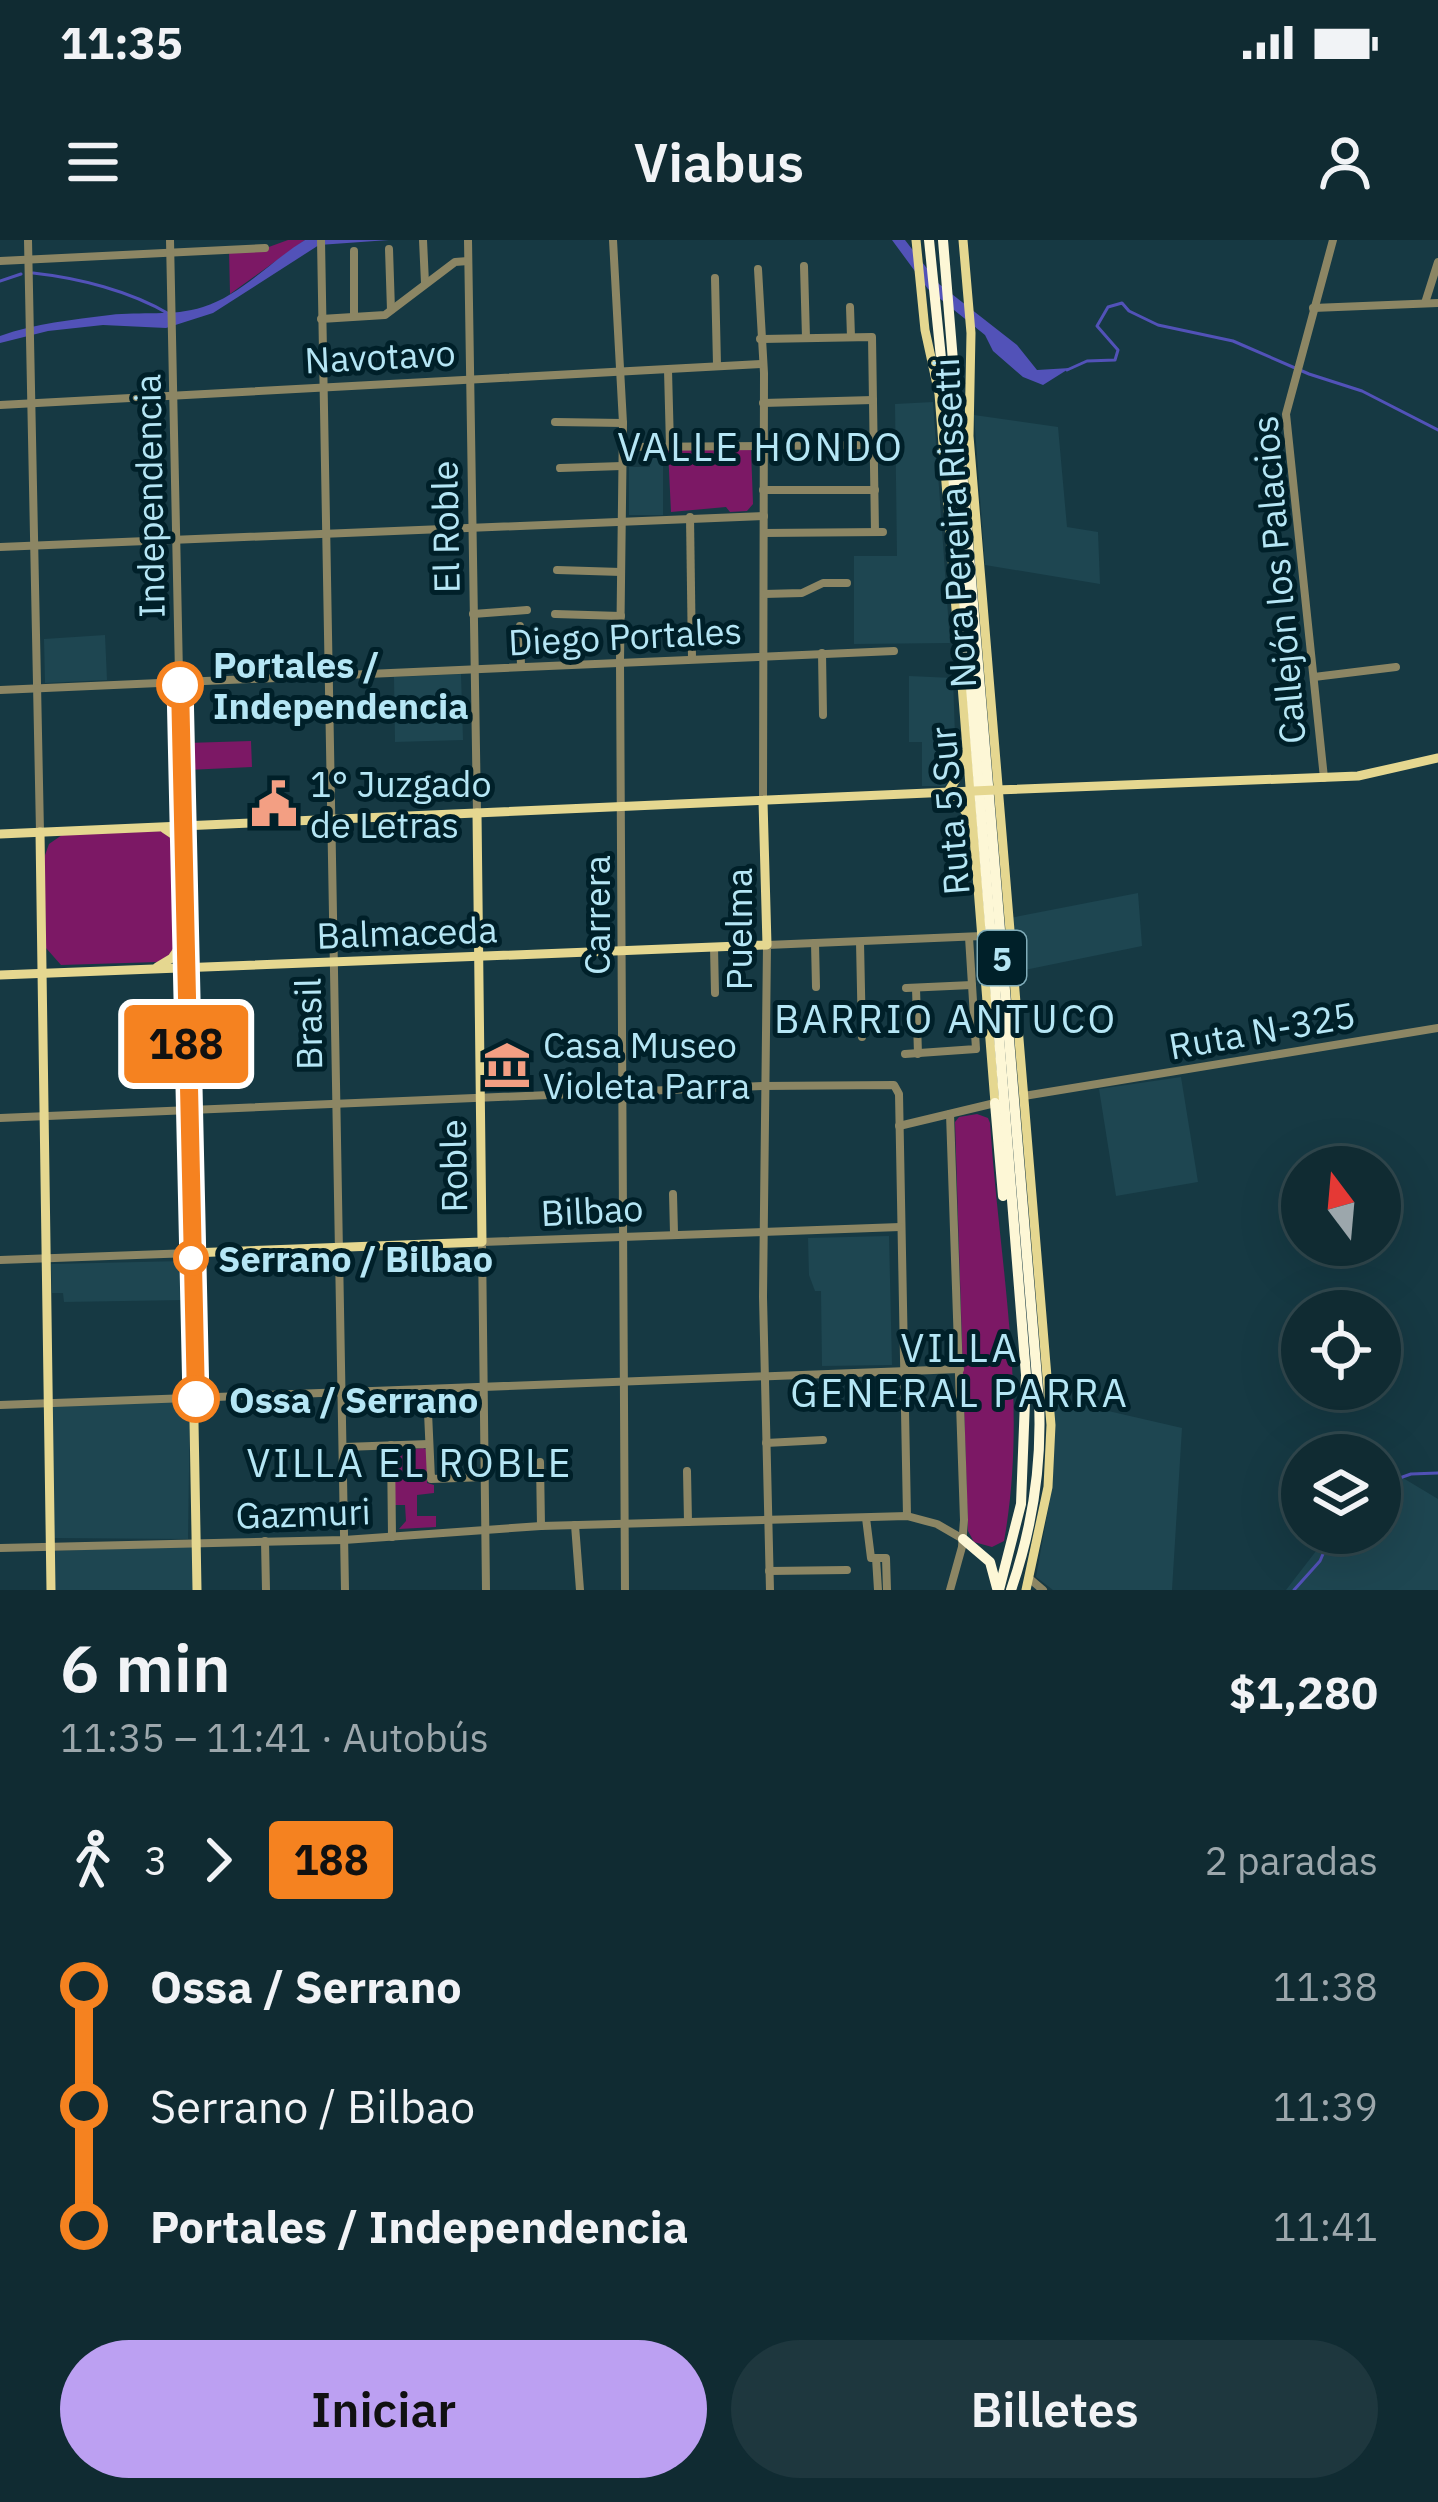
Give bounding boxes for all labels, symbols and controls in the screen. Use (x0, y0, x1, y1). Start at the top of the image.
text: 11:35 (60, 13, 183, 71)
text: Viabus (634, 127, 804, 197)
icon: menu (60, 129, 126, 195)
icon: person (1312, 129, 1378, 195)
street label: Navotavo (303, 329, 457, 383)
street label: Nora Pereira Rissetti (922, 357, 986, 689)
street label: Independencia (123, 374, 175, 618)
street label: Callejón los Palacios (1240, 414, 1316, 746)
district label: VALLE HONDO (617, 421, 905, 472)
street label: El Roble (420, 460, 470, 594)
street label: Diego Portales (507, 606, 743, 666)
place label: Portales / Independencia (213, 641, 469, 729)
marker: Portales / Independencia (158, 663, 202, 707)
street label: Ruta 5 Sur (918, 725, 980, 897)
place label: 1° Juzgado de Letras (310, 760, 492, 848)
public building icon: 1° Juzgado de Letras (249, 779, 299, 829)
street label: Carrera (573, 855, 620, 975)
street label: Puelma (715, 868, 762, 990)
street label: Balmaceda (316, 905, 498, 959)
road number: 5 (978, 931, 1026, 985)
street label: Brasil (284, 978, 332, 1070)
street label: Ruta N-325 (1165, 990, 1359, 1070)
district label: BARRIO ANTUCO (774, 993, 1118, 1044)
line badge: 188 (117, 1005, 255, 1083)
text: 188 (148, 1016, 224, 1071)
place label: Casa Museo Violeta Parra (543, 1021, 750, 1109)
museum icon: Casa Museo Violeta Parra (482, 1040, 532, 1090)
street label: Roble (429, 1119, 477, 1213)
north arrow (1281, 1146, 1401, 1266)
map controls (1281, 1146, 1401, 1554)
street label: Bilbao (540, 1184, 644, 1236)
place label: Serrano / Bilbao (218, 1235, 493, 1282)
marker: Serrano / Bilbao (175, 1242, 207, 1274)
button: locate (1281, 1290, 1401, 1410)
district label: VILLA GENERAL PARRA (790, 1322, 1130, 1418)
place label: Ossa / Serrano (229, 1376, 478, 1423)
marker: Ossa / Serrano (174, 1377, 218, 1421)
button: layers (1281, 1434, 1401, 1554)
district label: VILLA EL ROBLE (247, 1437, 573, 1488)
street label: Gazmuri (235, 1487, 371, 1539)
text: 6 min (60, 1624, 231, 1710)
text: $1,280 (1229, 1663, 1378, 1721)
text: 11:35 – 11:41 · Autobús (60, 1712, 489, 1763)
icon: walk (60, 1827, 126, 1893)
icon: forward (185, 1827, 251, 1893)
text: 188 (293, 1832, 369, 1887)
text: 3 (144, 1835, 167, 1886)
text: 2 paradas (1205, 1835, 1378, 1886)
text: Ossa / Serrano (150, 1957, 462, 2015)
text: 11:38 (1273, 1961, 1378, 2012)
text: Serrano / Bilbao (150, 2077, 475, 2135)
text: 11:39 (1273, 2081, 1378, 2132)
text: Portales / Independencia (150, 2197, 688, 2255)
text: 11:41 (1273, 2201, 1378, 2252)
button: Iniciar (60, 2340, 707, 2478)
button: Billetes (731, 2340, 1378, 2478)

